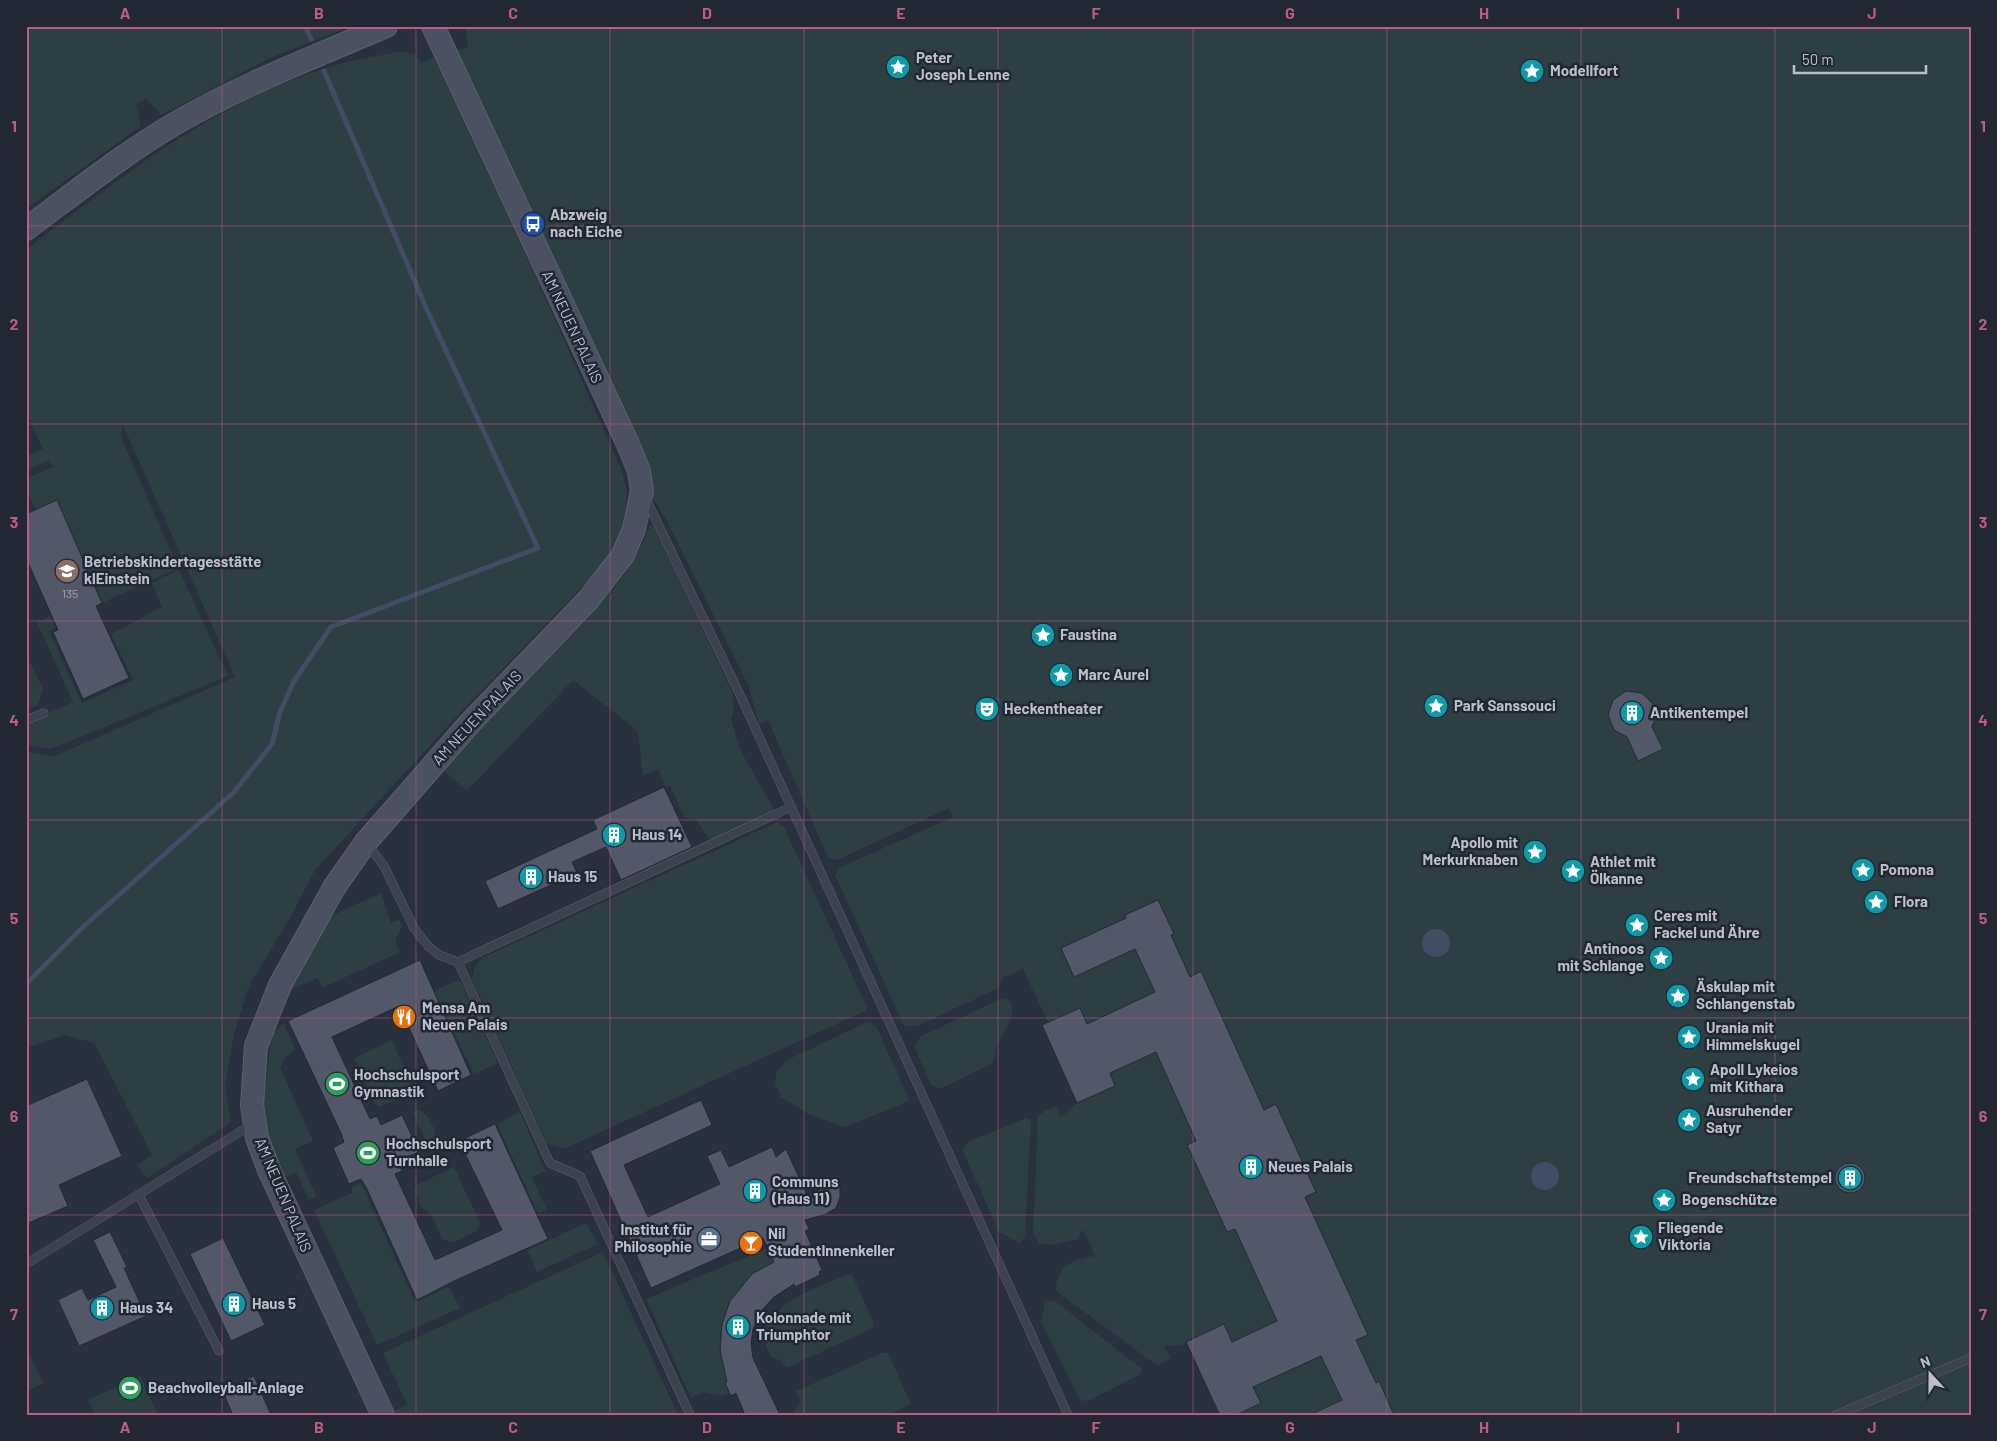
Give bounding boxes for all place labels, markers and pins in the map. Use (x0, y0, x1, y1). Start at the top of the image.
place label: Peter Joseph Lenne (916, 48, 1010, 83)
place icon: Peter Joseph Lenne (885, 54, 911, 80)
place icon: Modellfort (1519, 58, 1545, 84)
place label: Modellfort (1550, 61, 1619, 79)
place label: Abzweig nach Eiche (550, 205, 622, 240)
bus stop icon: Abzweig nach Eiche (520, 211, 546, 237)
place label: Betriebskindertagesstätte klEinstein (84, 552, 261, 587)
school or university icon: Betriebskindertagesstätte klEinstein (54, 558, 80, 584)
place icon: Faustina (1030, 622, 1056, 648)
place label: Faustina (1060, 625, 1117, 643)
place icon: Marc Aurel (1048, 662, 1074, 688)
place label: Marc Aurel (1078, 665, 1149, 683)
place icon: Park Sanssouci (1423, 693, 1449, 719)
theatre icon: Heckentheater (974, 696, 1000, 722)
place label: Park Sanssouci (1454, 696, 1556, 714)
place label: Heckentheater (1004, 699, 1103, 717)
building icon: Antikentempel (1619, 700, 1645, 726)
place label: Antikentempel (1650, 703, 1748, 721)
building icon: Haus 14 (601, 822, 627, 848)
place label: Haus 14 (632, 825, 682, 843)
place label: Apollo mit Merkurknaben (1422, 833, 1518, 868)
place icon: Apollo mit Merkurknaben (1522, 839, 1548, 865)
place label: Athlet mit Ölkanne (1590, 852, 1656, 887)
place icon: Pomona (1850, 857, 1876, 883)
place icon: Athlet mit Ölkanne (1560, 858, 1586, 884)
place label: Pomona (1880, 860, 1934, 878)
building icon: Haus 15 (518, 864, 544, 890)
place label: Haus 15 (548, 867, 597, 885)
place icon: Flora (1863, 889, 1889, 915)
place label: Flora (1894, 892, 1928, 910)
place label: Ceres mit Fackel und Ähre (1654, 906, 1760, 941)
place icon: Ceres mit Fackel und Ähre (1624, 912, 1650, 938)
place label: Antinoos mit Schlange (1557, 939, 1644, 974)
place icon: Antinoos mit Schlange (1648, 945, 1674, 971)
place label: Äskulap mit Schlangenstab (1696, 977, 1795, 1012)
place icon: Äskulap mit Schlangenstab (1665, 983, 1691, 1009)
place label: Mensa Am Neuen Palais (422, 998, 508, 1033)
restaurant icon: Mensa Am Neuen Palais (391, 1004, 417, 1030)
place label: Urania mit Himmelskugel (1706, 1018, 1800, 1053)
place icon: Urania mit Himmelskugel (1676, 1024, 1702, 1050)
place label: Apoll Lykeios mit Kithara (1710, 1060, 1799, 1095)
place label: Hochschulsport Gymnastik (354, 1065, 460, 1100)
place icon: Apoll Lykeios mit Kithara (1680, 1066, 1706, 1092)
sports icon: Hochschulsport Gymnastik (324, 1071, 350, 1097)
place label: Ausruhender Satyr (1706, 1101, 1793, 1136)
place icon: Ausruhender Satyr (1676, 1107, 1702, 1133)
place label: Hochschulsport Turnhalle (386, 1134, 492, 1169)
sports icon: Hochschulsport Turnhalle (355, 1140, 381, 1166)
building icon: Neues Palais (1238, 1154, 1264, 1180)
place label: Neues Palais (1268, 1157, 1353, 1175)
building icon: Freundschaftstempel (1837, 1165, 1863, 1191)
place label: Freundschaftstempel (1688, 1168, 1832, 1186)
place label: Communs (Haus 11) (771, 1172, 839, 1207)
building icon: Communs (Haus 11) (742, 1178, 768, 1204)
place icon: Bogenschütze (1651, 1187, 1677, 1213)
place label: Bogenschütze (1682, 1190, 1777, 1208)
place label: Fliegende Viktoria (1658, 1218, 1723, 1253)
place label: Institut für Philosophie (614, 1220, 692, 1255)
place label: Nil StudentInnenkeller (768, 1224, 895, 1259)
place icon: Fliegende Viktoria (1628, 1224, 1654, 1250)
office icon: Institut für Philosophie (696, 1226, 722, 1252)
bar icon: Nil StudentInnenkeller (738, 1230, 764, 1256)
building icon: Haus 5 (221, 1291, 247, 1317)
place label: Haus 5 (252, 1294, 296, 1312)
building icon: Haus 34 (89, 1295, 115, 1321)
place label: Haus 34 (120, 1298, 173, 1316)
place label: Kolonnade mit Triumphtor (756, 1308, 852, 1343)
building icon: Kolonnade mit Triumphtor (725, 1314, 751, 1340)
sports icon: Beachvolleyball-Anlage (117, 1375, 143, 1401)
place label: Beachvolleyball-Anlage (148, 1378, 304, 1396)

